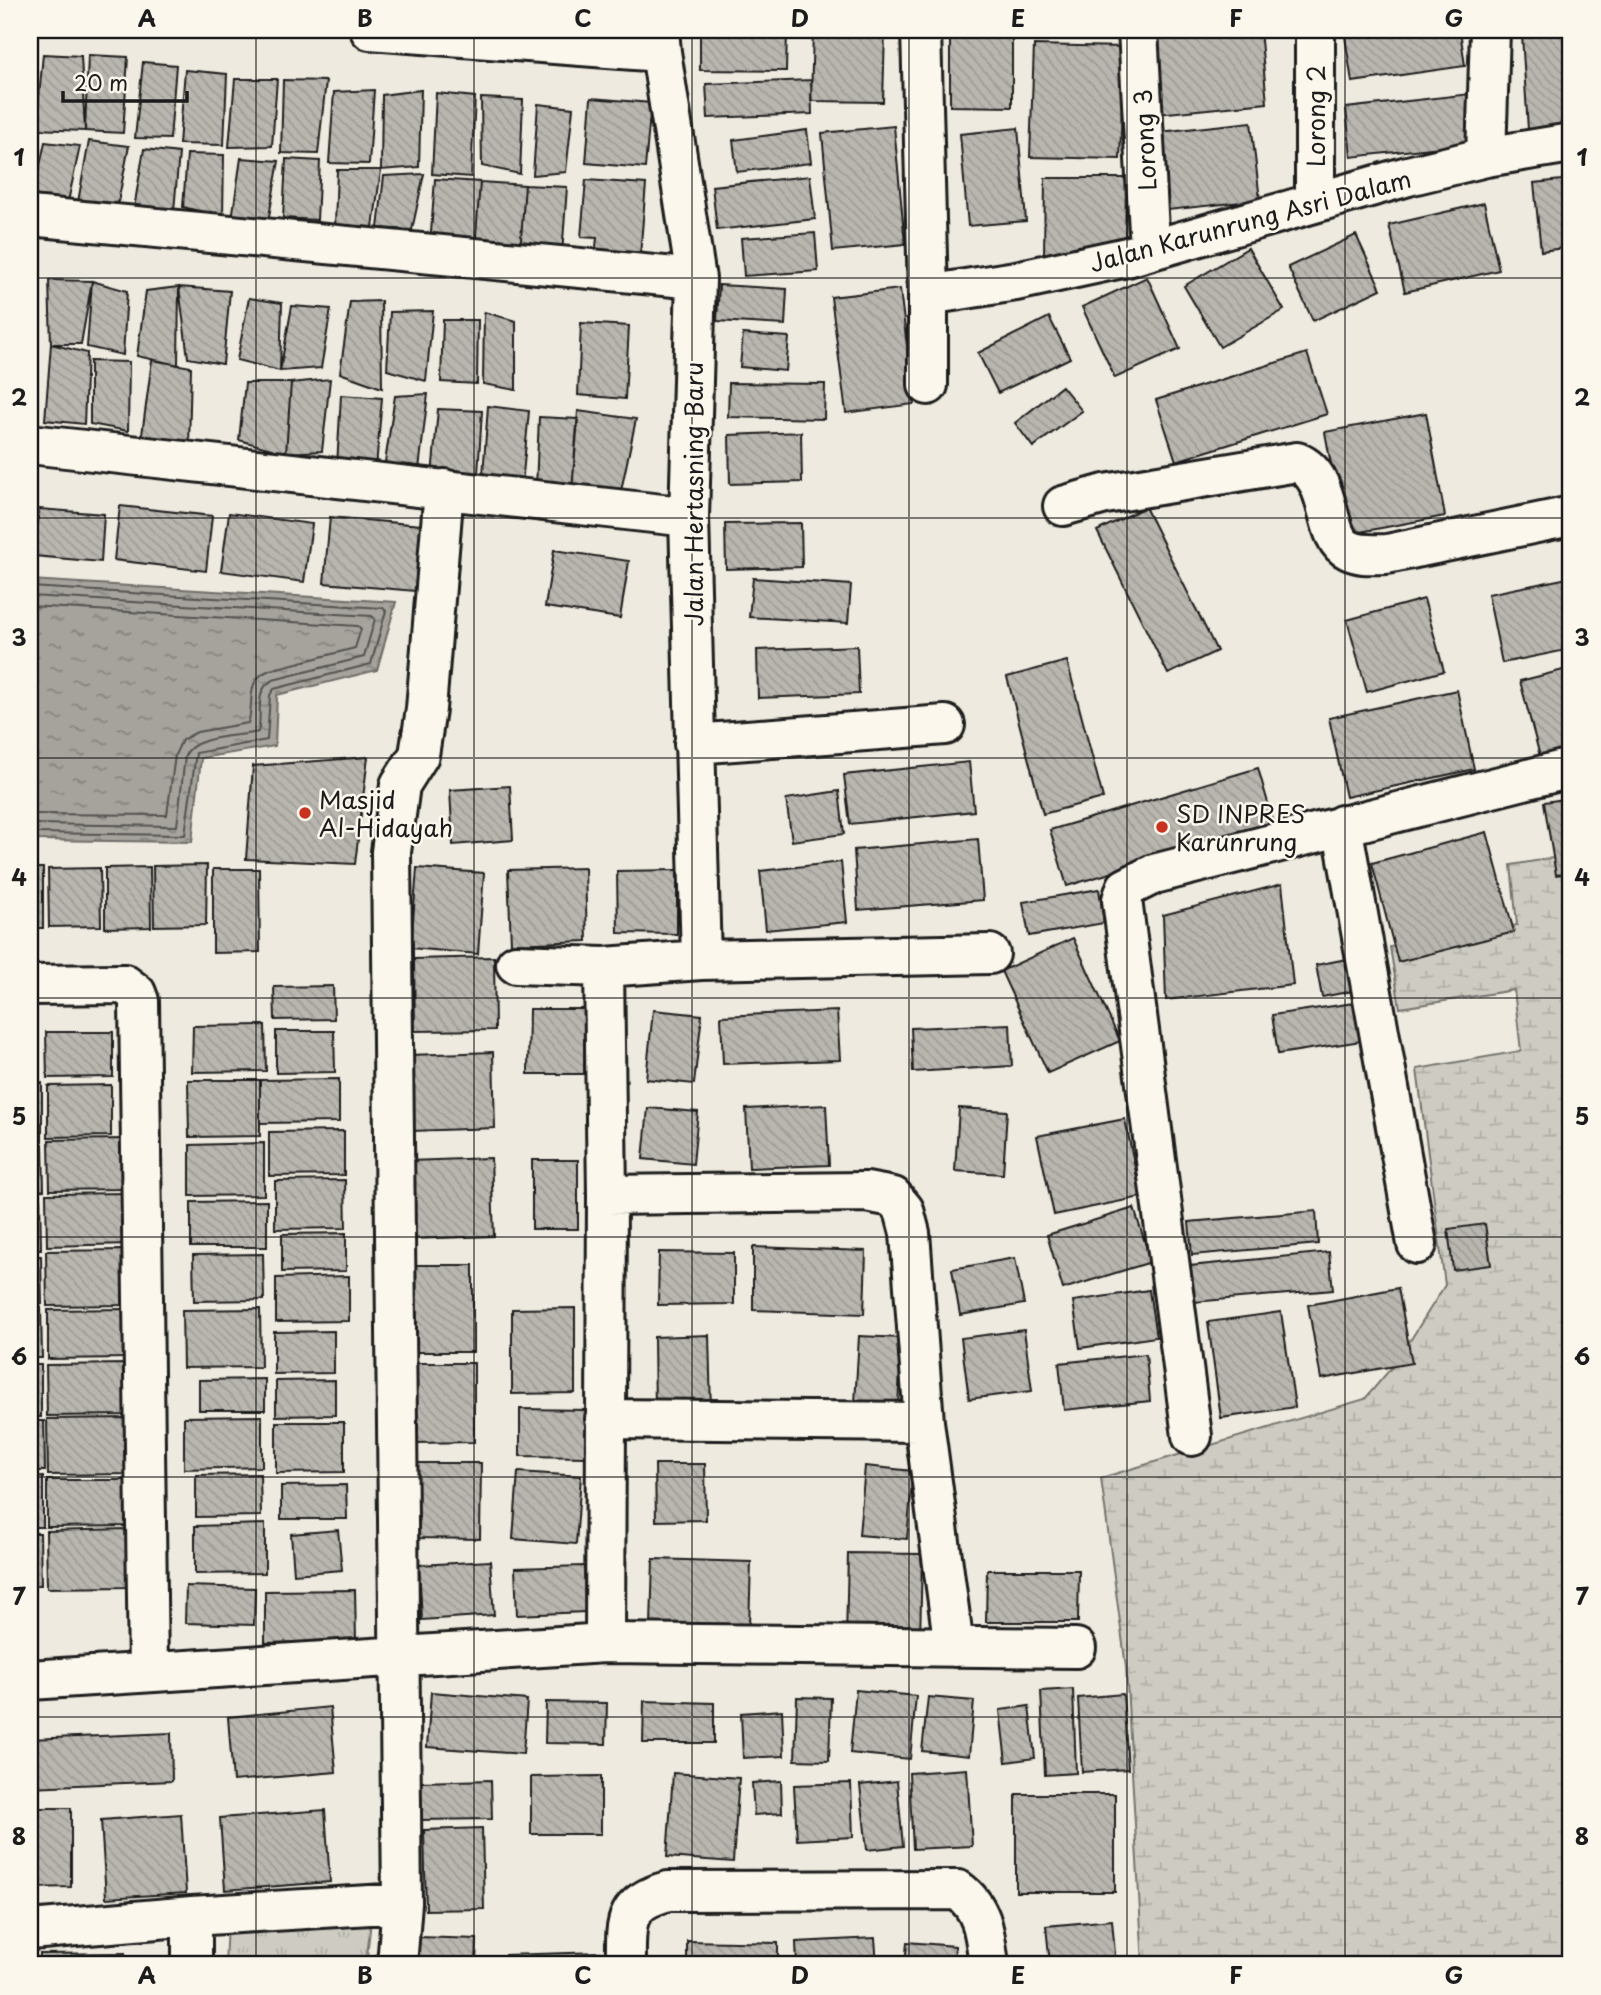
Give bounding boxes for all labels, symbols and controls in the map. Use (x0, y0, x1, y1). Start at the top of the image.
text: A (138, 0, 156, 35)
text: B (357, 0, 373, 35)
text: C (574, 0, 592, 35)
text: D (791, 0, 809, 35)
text: E (1011, 0, 1025, 35)
text: F (1229, 0, 1243, 35)
text: G (1445, 0, 1463, 35)
scale bar (63, 60, 187, 104)
street label: Lorong 2 (1297, 65, 1333, 167)
text: 20 m (74, 66, 128, 98)
street label: Lorong 3 (1123, 88, 1165, 192)
text: 1 (14, 139, 25, 174)
text: 1 (1577, 139, 1588, 174)
street label: Jalan Karunrung Asri Dalam (1085, 160, 1415, 280)
street label: Jalan Hertasning Baru (675, 362, 711, 626)
text: 2 (11, 379, 27, 414)
text: 2 (1574, 379, 1590, 414)
text: 3 (11, 619, 27, 654)
text: 3 (1574, 619, 1590, 654)
place label: Masjid Al-Hidayah (319, 781, 453, 845)
place label: SD INPRES Karunrung (1176, 795, 1306, 859)
marker: Masjid Al-Hidayah (297, 805, 313, 821)
marker: SD INPRES Karunrung (1154, 819, 1170, 835)
text: 4 (11, 859, 27, 894)
text: 4 (1574, 859, 1590, 894)
text: 5 (12, 1098, 26, 1133)
text: 5 (1575, 1098, 1589, 1133)
text: 6 (11, 1338, 27, 1373)
text: 6 (1574, 1338, 1590, 1373)
text: 7 (12, 1578, 26, 1613)
text: 7 (1575, 1578, 1589, 1613)
text: 8 (12, 1818, 26, 1853)
text: 8 (1575, 1818, 1589, 1853)
text: A (138, 1957, 156, 1992)
text: B (357, 1957, 373, 1992)
text: C (574, 1957, 592, 1992)
text: D (791, 1957, 809, 1992)
text: E (1011, 1957, 1025, 1992)
text: F (1229, 1957, 1243, 1992)
text: G (1445, 1957, 1463, 1992)

